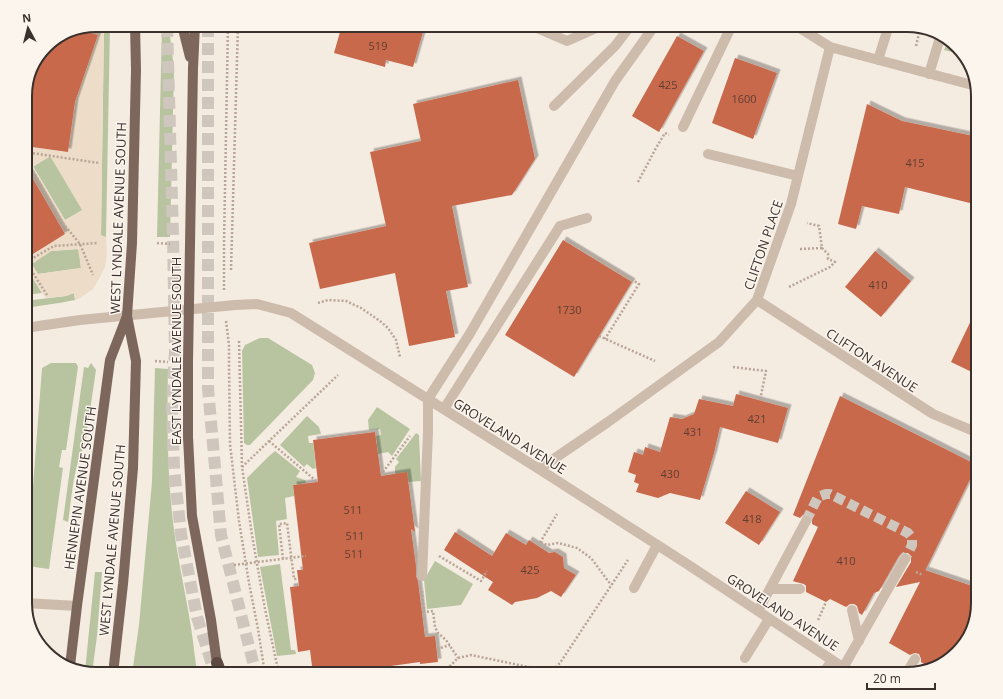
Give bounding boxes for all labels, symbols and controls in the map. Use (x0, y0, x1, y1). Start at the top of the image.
north arrow (8, 8, 48, 48)
text: N (21, 10, 32, 26)
house number: 519 (369, 38, 387, 53)
house number: 425 (659, 77, 677, 92)
house number: 1600 (731, 91, 757, 106)
street label: WEST LYNDALE AVENUE SOUTH (106, 122, 130, 314)
house number: 415 (906, 155, 924, 170)
street label: CLIFTON PLACE (739, 198, 787, 292)
street label: EAST LYNDALE AVENUE SOUTH (167, 257, 185, 445)
house number: 410 (869, 277, 887, 292)
house number: 1730 (556, 302, 582, 317)
street label: CLIFTON AVENUE (823, 324, 921, 396)
street label: GROVELAND AVENUE (450, 394, 570, 478)
street label: HENNEPIN AVENUE SOUTH (60, 405, 100, 571)
house number: 421 (748, 411, 766, 426)
house number: 431 (684, 424, 702, 439)
street label: WEST LYNDALE AVENUE SOUTH (95, 443, 129, 637)
house number: 430 (661, 466, 679, 481)
house number: 511 (344, 502, 362, 517)
house number: 418 (743, 511, 761, 526)
house number: 511 (346, 528, 364, 543)
house number: 511 (345, 546, 363, 561)
house number: 410 (837, 553, 855, 568)
house number: 425 (521, 562, 539, 577)
street label: GROVELAND AVENUE (724, 569, 842, 655)
scale bar (867, 665, 935, 691)
text: 20 m (873, 670, 901, 687)

